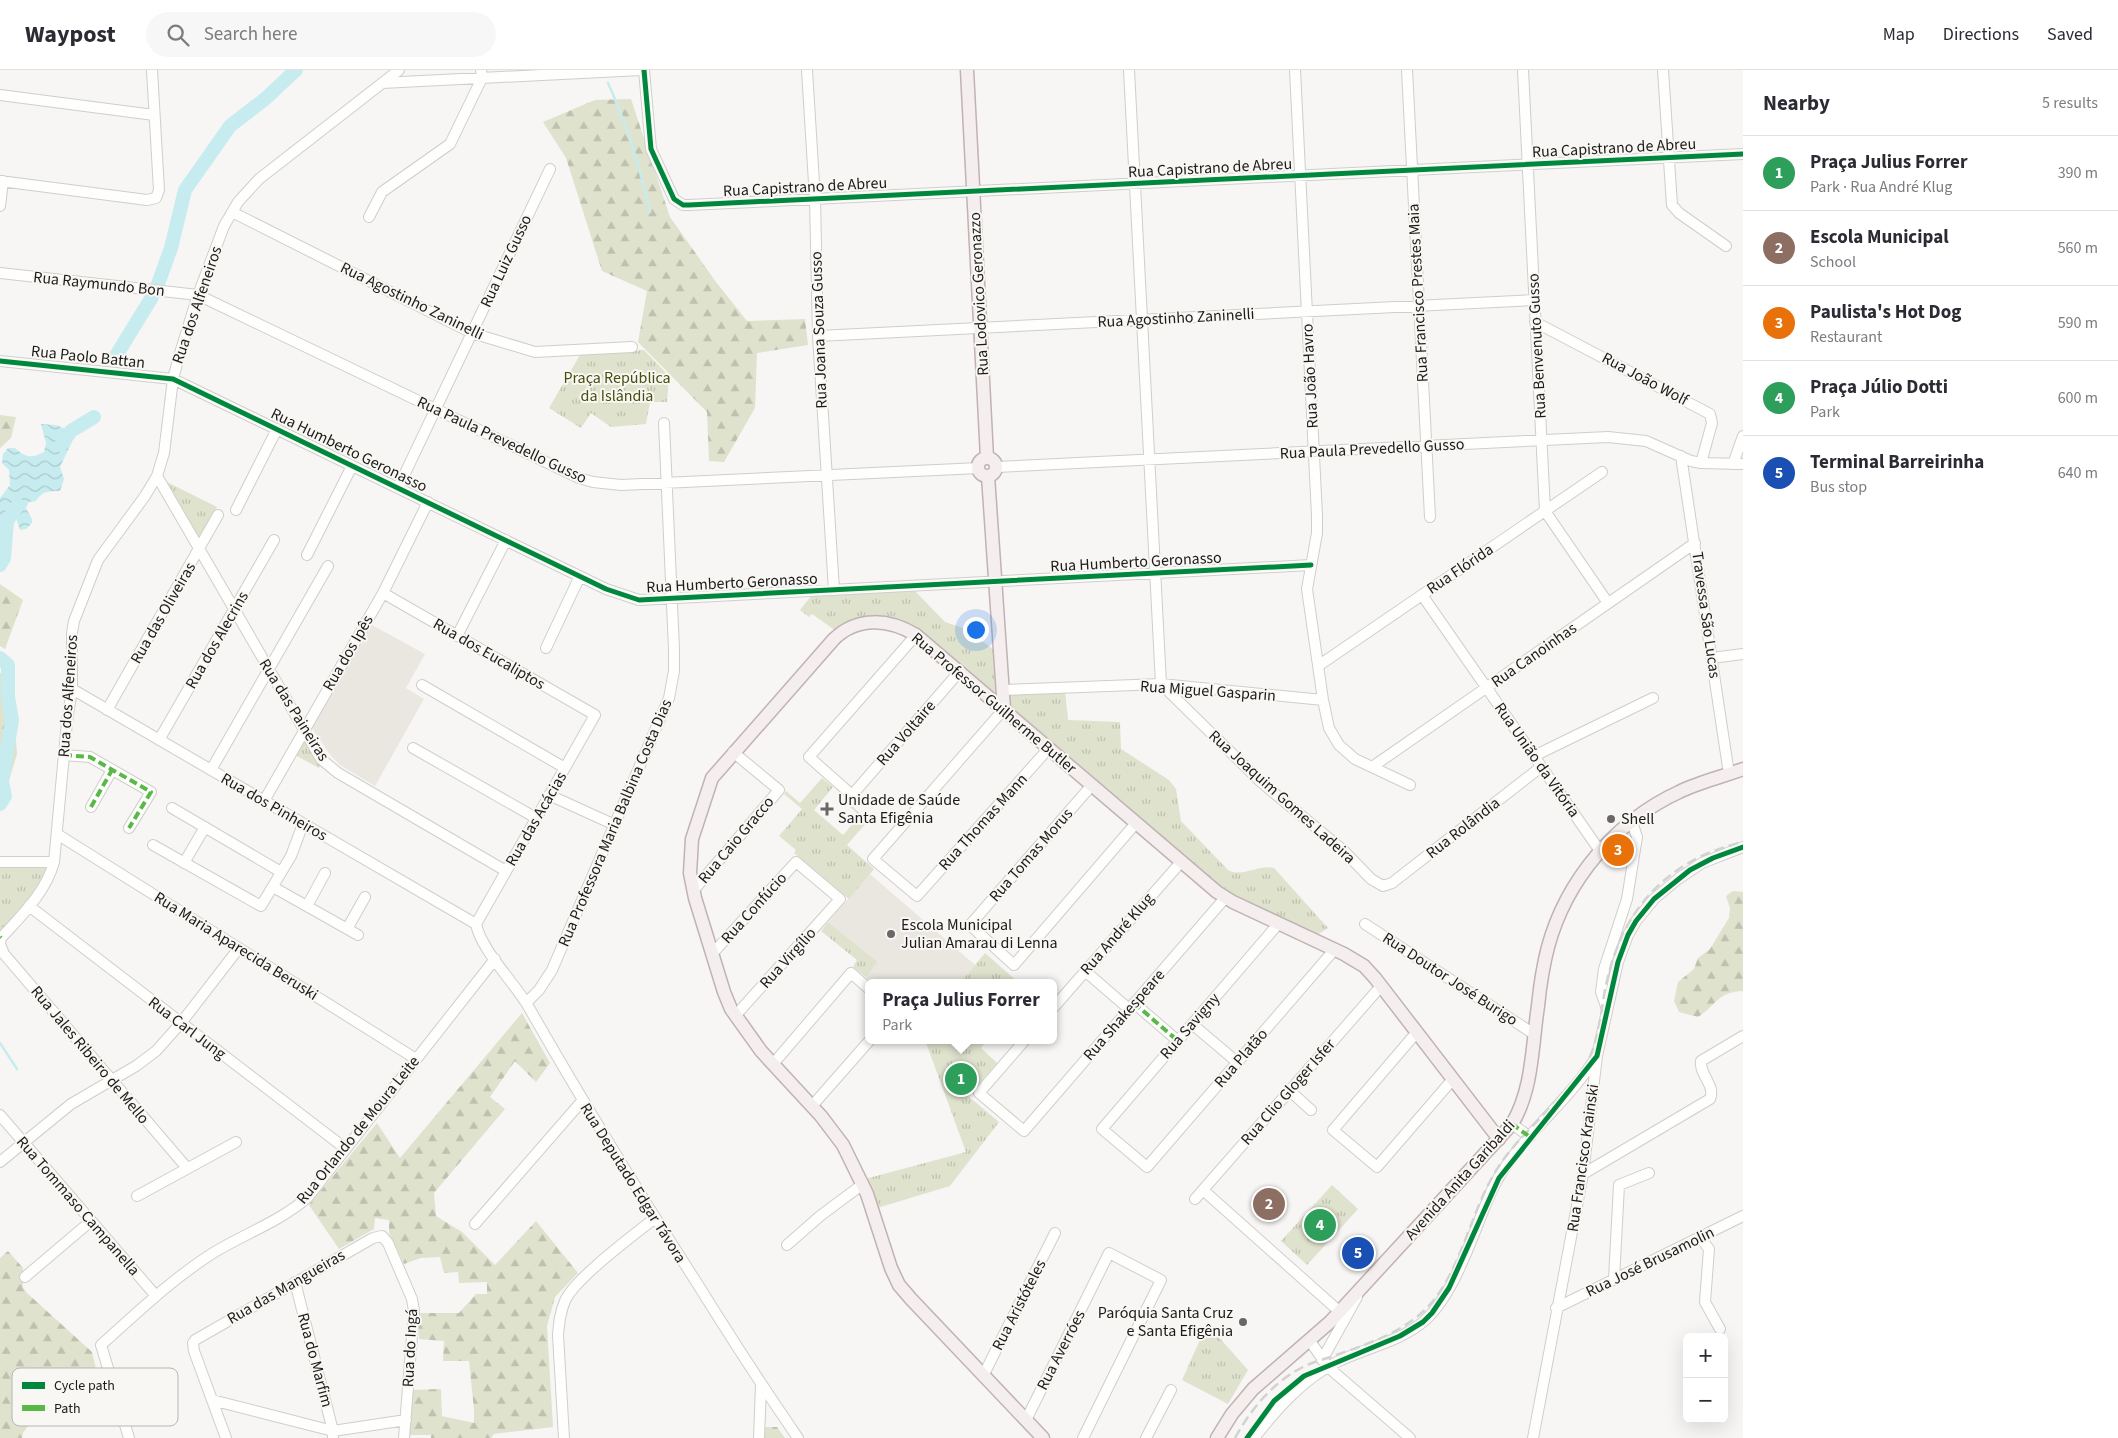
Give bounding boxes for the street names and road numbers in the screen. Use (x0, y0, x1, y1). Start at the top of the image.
street label: Rua Capistrano de Abreu (1531, 133, 1697, 163)
street label: Rua Capistrano de Abreu (1127, 153, 1293, 183)
street label: Rua Capistrano de Abreu (722, 172, 888, 202)
street label: Rua Francisco Prestes Maia (1402, 203, 1434, 383)
street label: Rua Luiz Gusso (475, 211, 537, 311)
street label: Rua Lodovico Geronazzo (964, 212, 994, 376)
street label: Rua dos Alfeneiros (167, 243, 228, 367)
street label: Rua Joana Souza Gusso (805, 251, 833, 409)
street label: Rua Agostinho Zaninelli (337, 257, 487, 345)
street label: Rua Raymundo Bon (32, 266, 166, 302)
street label: Rua Benvenuto Gusso (1522, 273, 1552, 419)
street label: Rua Agostinho Zaninelli (1097, 303, 1255, 333)
street label: Rua João Havro (1296, 323, 1324, 429)
street label: Rua Paolo Battan (30, 340, 146, 374)
street label: Rua João Wolf (1598, 347, 1693, 412)
street label: Rua Paula Prevedello Gusso (414, 391, 590, 489)
street label: Rua Humberto Geronasso (267, 402, 431, 498)
street label: Rua Paula Prevedello Gusso (1279, 433, 1465, 465)
street label: Rua Flórida (1422, 539, 1498, 599)
street label: Rua Humberto Geronasso (1050, 547, 1222, 577)
street label: Travessa São Lucas (1686, 550, 1726, 680)
street label: Rua das Oliveiras (125, 558, 201, 668)
street label: Rua Humberto Geronasso (646, 568, 818, 598)
street label: Rua dos Alecrins (180, 587, 254, 693)
street label: Rua dos Ipês (317, 611, 379, 695)
street label: Rua dos Eucaliptos (429, 613, 549, 695)
street label: Rua Canoinhas (1487, 617, 1581, 693)
street label: Rua Professor Guilherme Butler (907, 627, 1082, 779)
street label: Rua dos Alfeneiros (53, 634, 83, 758)
street label: Rua das Paineiras (254, 655, 334, 766)
street label: Rua Miguel Gasparin (1139, 675, 1277, 707)
street label: Rua Voltaire (871, 695, 941, 770)
street label: Rua Professora Maria Balbina Costa Dias (553, 696, 677, 950)
street label: Rua União da Vitória (1489, 698, 1585, 822)
street label: Rua Joaquim Gomes Ladeira (1204, 725, 1360, 869)
street label: Rua das Acácias (500, 767, 572, 870)
street label: Rua dos Pinheiros (217, 768, 332, 847)
street label: Rua Thomas Mann (934, 769, 1032, 875)
street label: Rua Caio Gracco (693, 792, 779, 888)
street label: Rua Rolândia (1421, 792, 1505, 864)
street label: Rua Tomas Morus (984, 803, 1078, 907)
street label: Rua Confúcio (716, 868, 792, 948)
street label: Rua Maria Aparecida Beruski (150, 886, 322, 1006)
street label: Rua André Klug (1075, 888, 1159, 980)
street label: Rua Virgílio (755, 923, 821, 993)
street label: Rua Doutor José Burigo (1378, 927, 1522, 1031)
street label: Rua Shakespeare (1078, 964, 1170, 1065)
street label: Rua Jales Ribeiro de Mello (26, 981, 154, 1129)
street label: Rua Savigny (1155, 988, 1225, 1064)
street label: Rua Carl Jung (144, 991, 230, 1065)
street label: Rua Platão (1209, 1024, 1273, 1092)
street label: Rua Clio Gloger Isfer (1236, 1034, 1341, 1150)
street label: Rua Orlando de Moura Leite (291, 1051, 425, 1209)
street label: Rua Francisco Krainski (1562, 1083, 1604, 1233)
street label: Rua Deputado Edgar Távora (575, 1099, 691, 1267)
street label: Avenida Anita Garibaldi (1400, 1115, 1520, 1245)
street label: Rua Tommaso Campanella (11, 1131, 145, 1281)
street label: Rua José Brusamolin (1582, 1221, 1718, 1303)
street label: Rua das Mangueiras (223, 1244, 349, 1330)
street label: Rua Aristóteles (987, 1256, 1051, 1354)
street label: Rua Averróes (1031, 1306, 1091, 1394)
street label: Rua do Ingá (397, 1308, 423, 1388)
street label: Rua do Marfim (292, 1310, 338, 1410)

